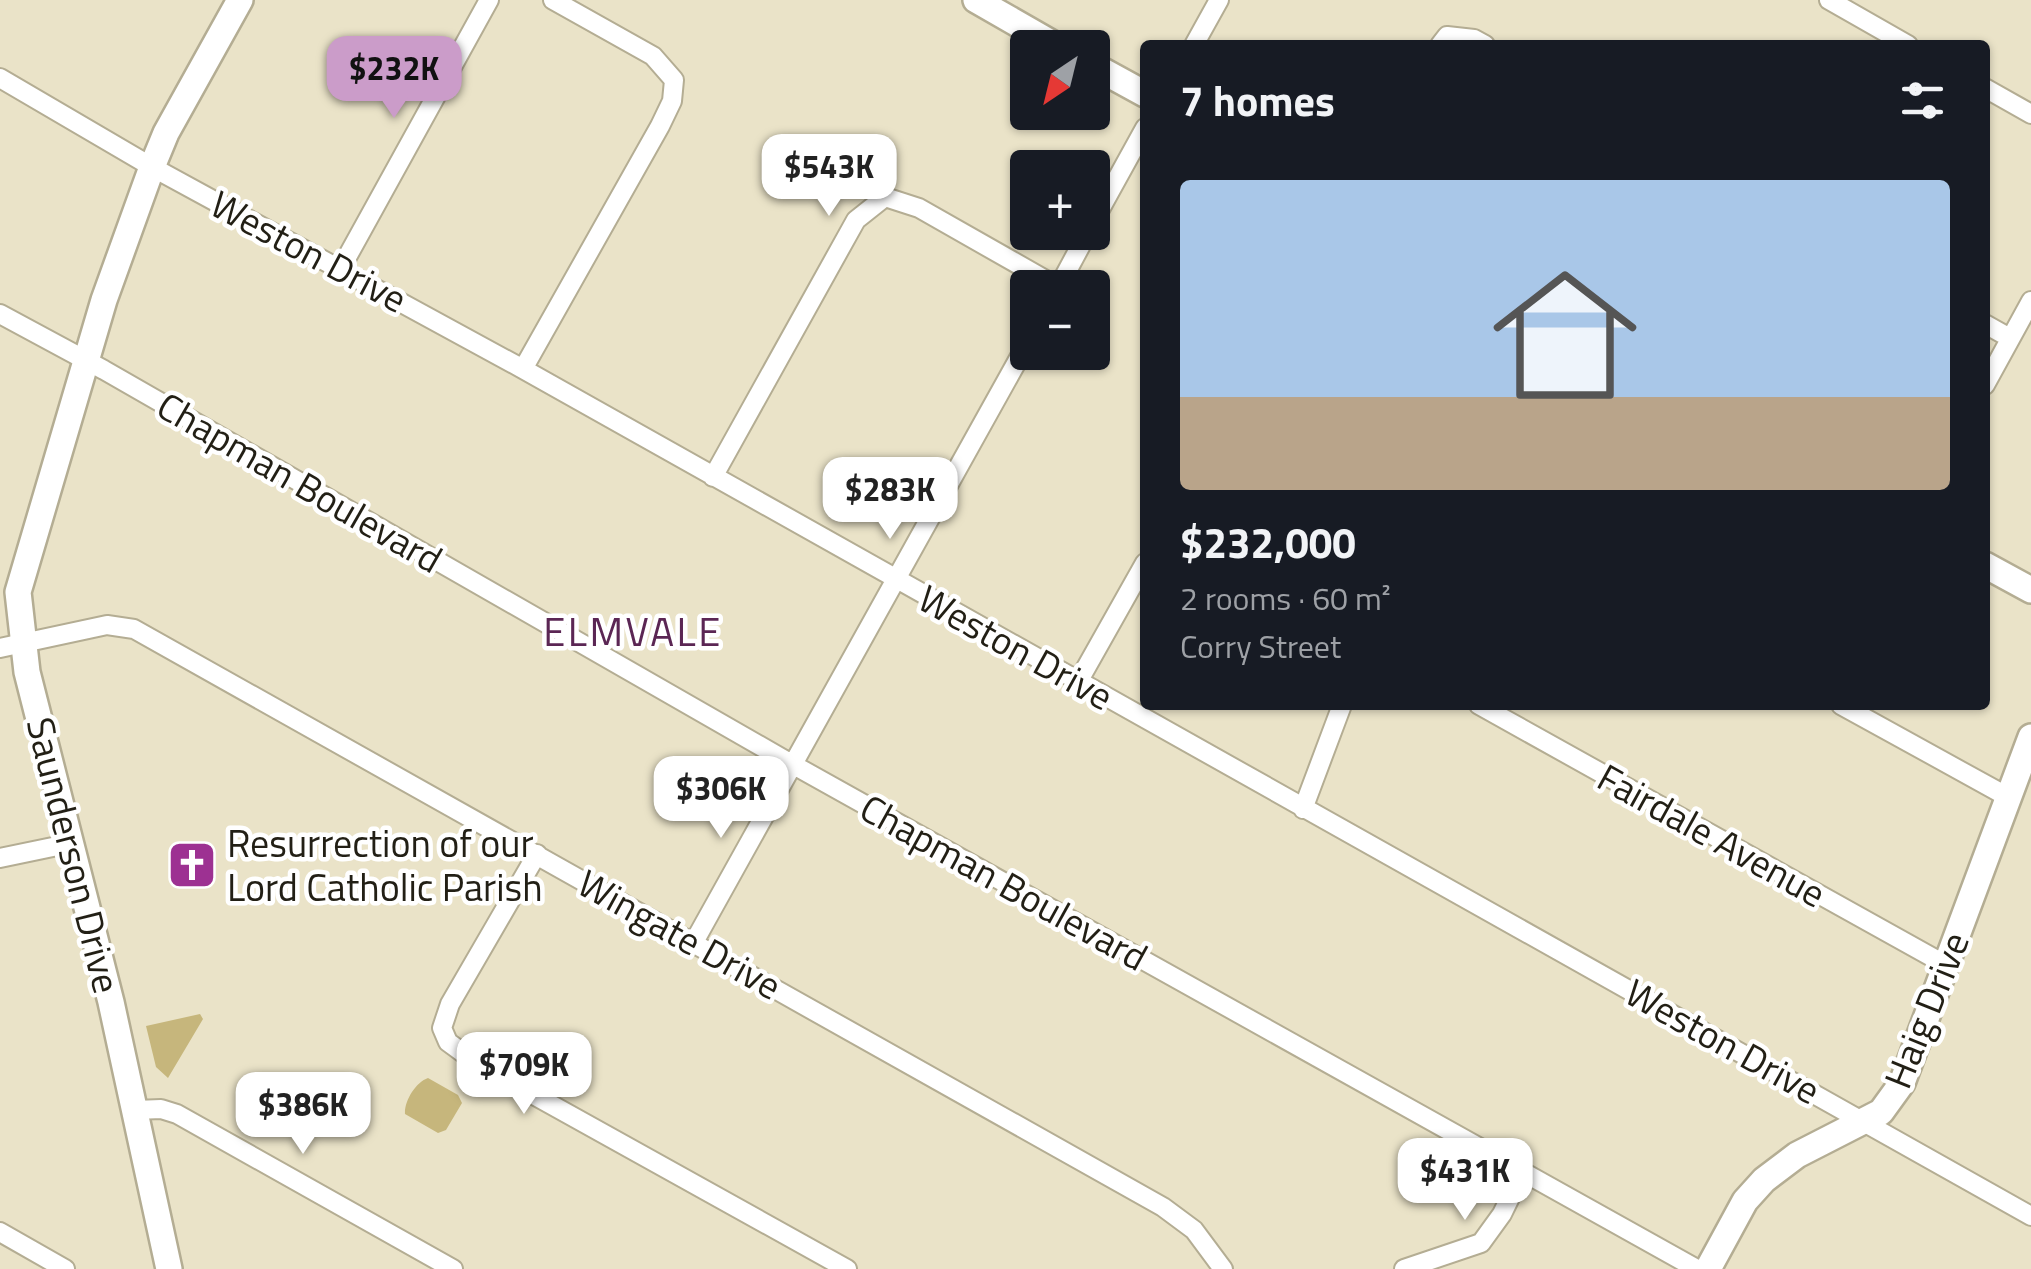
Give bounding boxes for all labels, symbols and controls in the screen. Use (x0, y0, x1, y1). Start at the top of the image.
north arrow (1010, 30, 1110, 130)
map controls (1010, 30, 1110, 370)
pin: $232K (324, 36, 464, 121)
text: $232K (349, 44, 439, 92)
text: 7 homes (1180, 68, 1335, 132)
icon: filters (1895, 73, 1950, 128)
pin: $543K (759, 134, 899, 219)
text: $543K (784, 142, 874, 190)
button: + (1010, 150, 1110, 250)
street label: Weston Drive (200, 175, 418, 327)
icon: home (1475, 245, 1655, 425)
button: − (1010, 270, 1110, 370)
street label: Chapman Boulevard (147, 377, 453, 587)
pin: $283K (820, 457, 960, 542)
text: $283K (845, 465, 935, 513)
text: $232,000 (1180, 510, 1356, 574)
street label: Weston Drive (908, 570, 1124, 724)
text: 2 rooms · 60 m² (1180, 574, 1391, 622)
district label: ELMVALE (543, 601, 723, 662)
text: Corry Street (1180, 622, 1341, 670)
street label: Saunderson Drive (12, 711, 136, 999)
street label: Fairdale Avenue (1587, 748, 1837, 922)
pin: $306K (651, 756, 791, 841)
text: $306K (676, 764, 766, 812)
street label: Chapman Boulevard (850, 779, 1158, 985)
place label: Resurrection of our Lord Catholic Parish (227, 814, 543, 916)
church icon: Resurrection of our Lord Catholic Parish (166, 839, 218, 891)
street label: Wingate Drive (568, 854, 792, 1014)
street label: Haig Drive (1868, 923, 1984, 1097)
street label: Weston Drive (1615, 964, 1831, 1118)
pin: $709K (454, 1032, 594, 1117)
text: $709K (479, 1040, 569, 1088)
pin: $386K (233, 1072, 373, 1157)
text: $386K (258, 1080, 348, 1128)
pin: $431K (1395, 1138, 1535, 1223)
text: $431K (1420, 1146, 1510, 1194)

